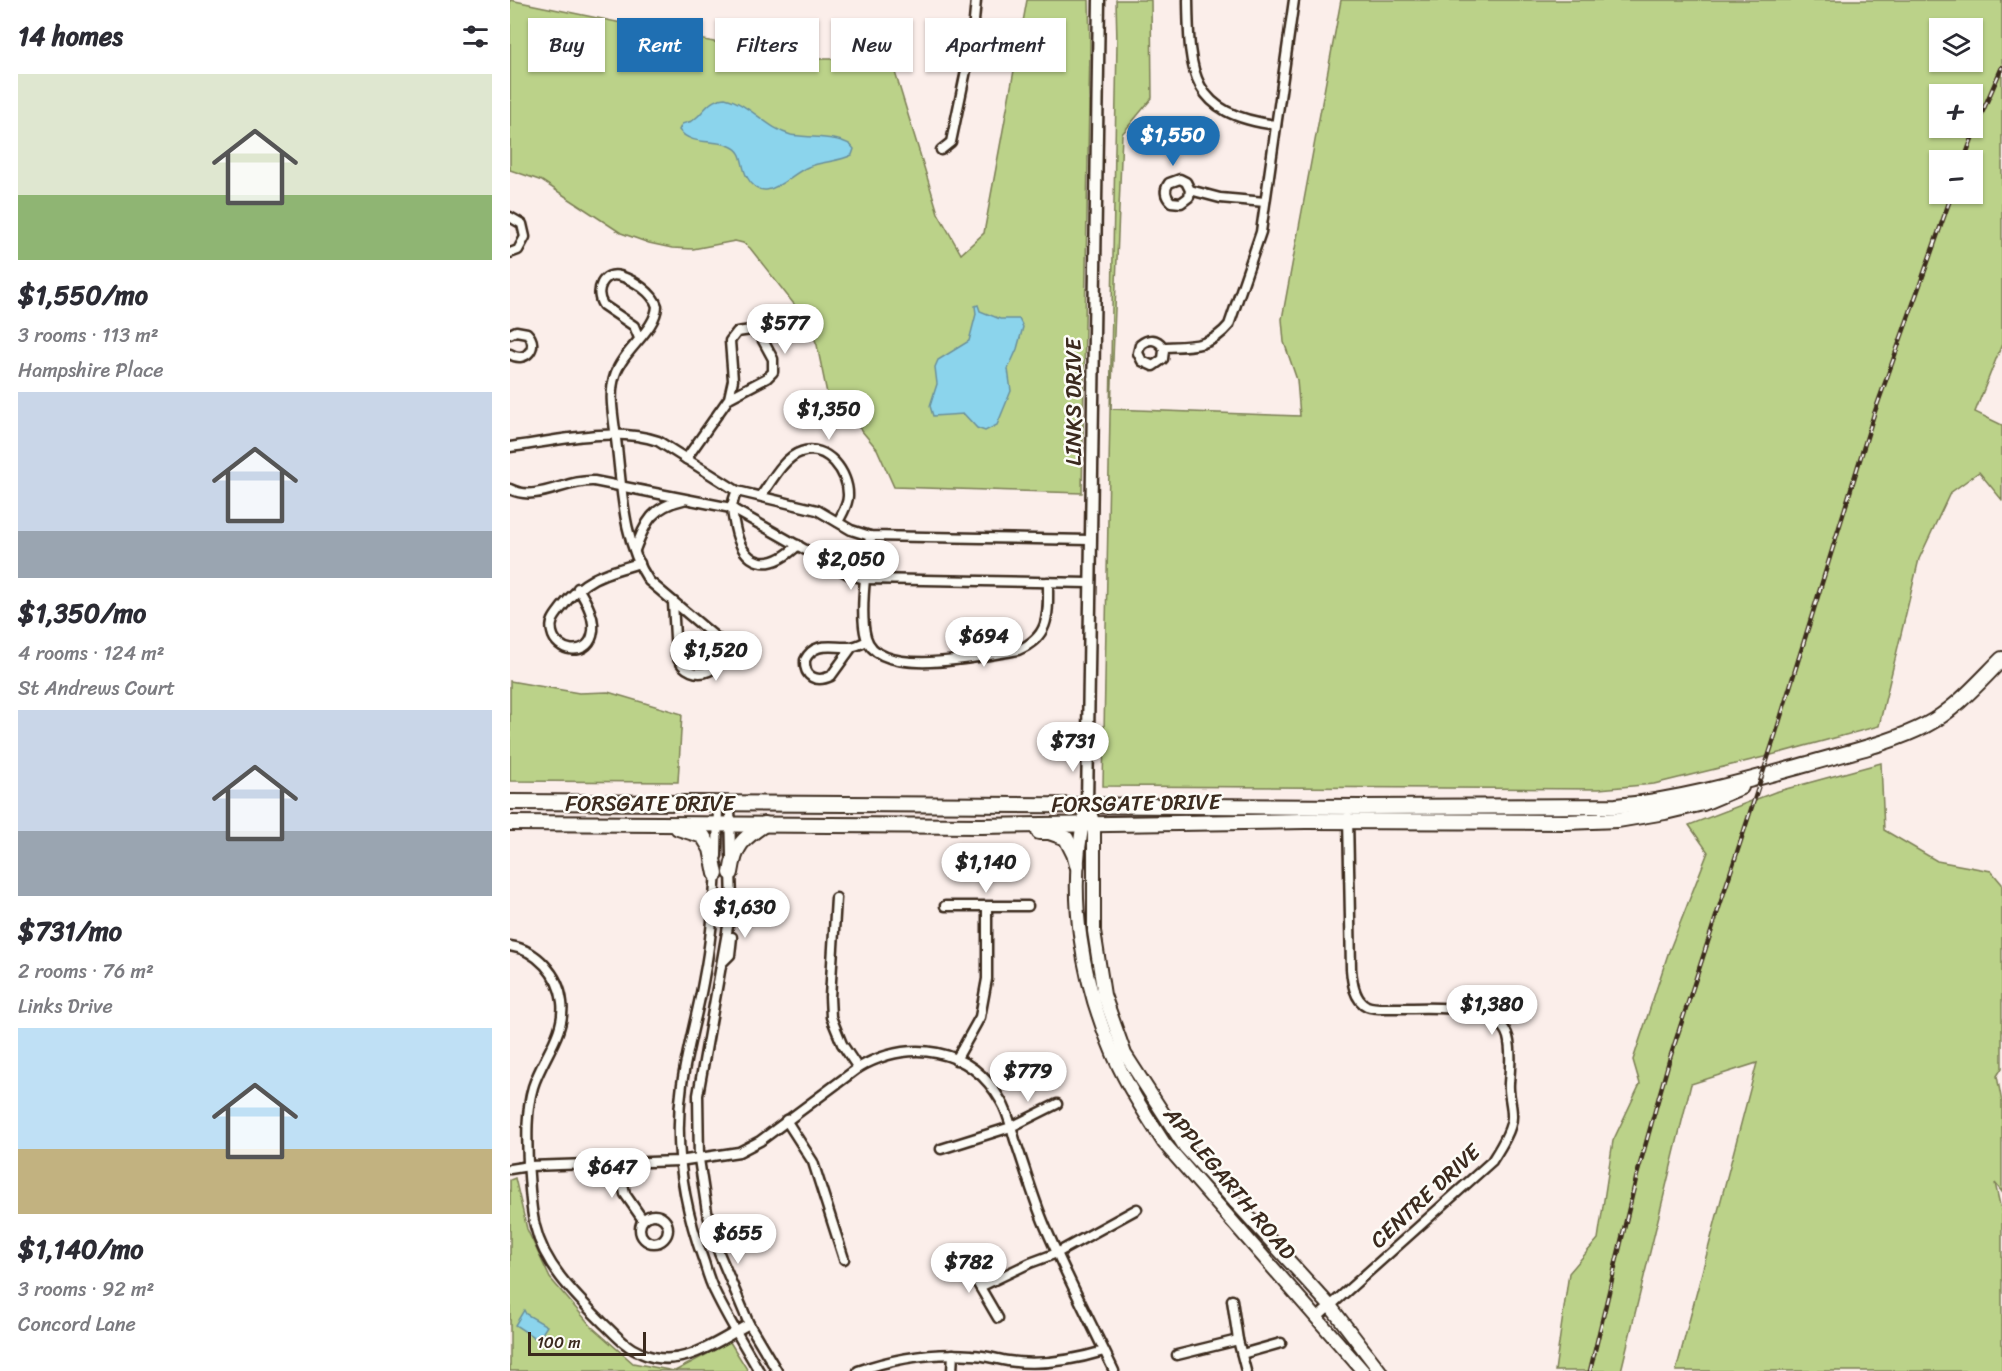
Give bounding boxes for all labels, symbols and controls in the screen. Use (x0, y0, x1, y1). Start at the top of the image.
text: 14 homes (18, 13, 123, 59)
chip: Buy (528, 18, 605, 72)
chip: Rent (617, 18, 703, 72)
chip: Filters (715, 18, 819, 72)
chip: New (831, 18, 913, 72)
chip: Apartment (925, 18, 1066, 72)
map controls (1929, 18, 1983, 204)
button: layers (1929, 18, 1983, 72)
icon: filters (459, 20, 492, 53)
button: + (1929, 84, 1983, 138)
icon: home (201, 113, 309, 221)
pin: $1,550 (1124, 116, 1222, 167)
text: $1,550 (1141, 118, 1205, 153)
button: − (1929, 150, 1983, 204)
text: $1,550/mo (18, 272, 148, 318)
pin: $577 (749, 304, 821, 355)
text: $577 (761, 306, 809, 341)
text: 3 rooms · 113 m² (18, 318, 159, 353)
street label: LINKS DRIVE (1054, 337, 1093, 466)
text: Hampshire Place (18, 353, 164, 388)
pin: $1,350 (780, 390, 878, 441)
text: $1,350 (797, 392, 861, 427)
icon: home (201, 431, 309, 539)
pin: $2,050 (802, 540, 900, 591)
text: $2,050 (817, 542, 885, 577)
text: $1,350/mo (18, 590, 146, 636)
pin: $694 (948, 617, 1020, 668)
text: $694 (959, 619, 1009, 654)
pin: $1,520 (667, 631, 765, 682)
text: $1,520 (684, 633, 748, 668)
text: 4 rooms · 124 m² (18, 636, 165, 671)
text: St Andrews Court (18, 671, 175, 706)
pin: $731 (1037, 722, 1109, 773)
text: $731 (1051, 724, 1095, 759)
icon: home (201, 749, 309, 857)
street label: FORSGATE DRIVE (1051, 782, 1223, 824)
street label: FORSGATE DRIVE (565, 784, 737, 823)
pin: $1,140 (937, 843, 1035, 894)
text: $1,140 (955, 845, 1017, 880)
pin: $1,630 (696, 888, 794, 939)
text: $1,630 (714, 890, 776, 925)
text: $731/mo (18, 908, 122, 954)
text: 2 rooms · 76 m² (18, 954, 154, 989)
pin: $1,380 (1443, 985, 1541, 1036)
text: $1,380 (1460, 987, 1524, 1022)
text: Links Drive (18, 989, 113, 1024)
pin: $779 (992, 1052, 1064, 1103)
text: $779 (1004, 1054, 1052, 1089)
icon: home (201, 1067, 309, 1175)
street label: APPLEGARTH ROAD (1153, 1096, 1307, 1269)
street label: CENTRE DRIVE (1360, 1133, 1491, 1258)
pin: $647 (576, 1148, 648, 1199)
text: $647 (588, 1150, 636, 1185)
pin: $655 (702, 1214, 774, 1265)
text: $655 (713, 1216, 763, 1251)
text: $1,140/mo (18, 1226, 144, 1272)
pin: $782 (933, 1243, 1005, 1294)
text: $782 (945, 1245, 993, 1280)
text: 3 rooms · 92 m² (18, 1272, 154, 1307)
text: Concord Lane (18, 1307, 136, 1342)
text: 100 m (537, 1328, 581, 1357)
scale bar (528, 1329, 646, 1356)

